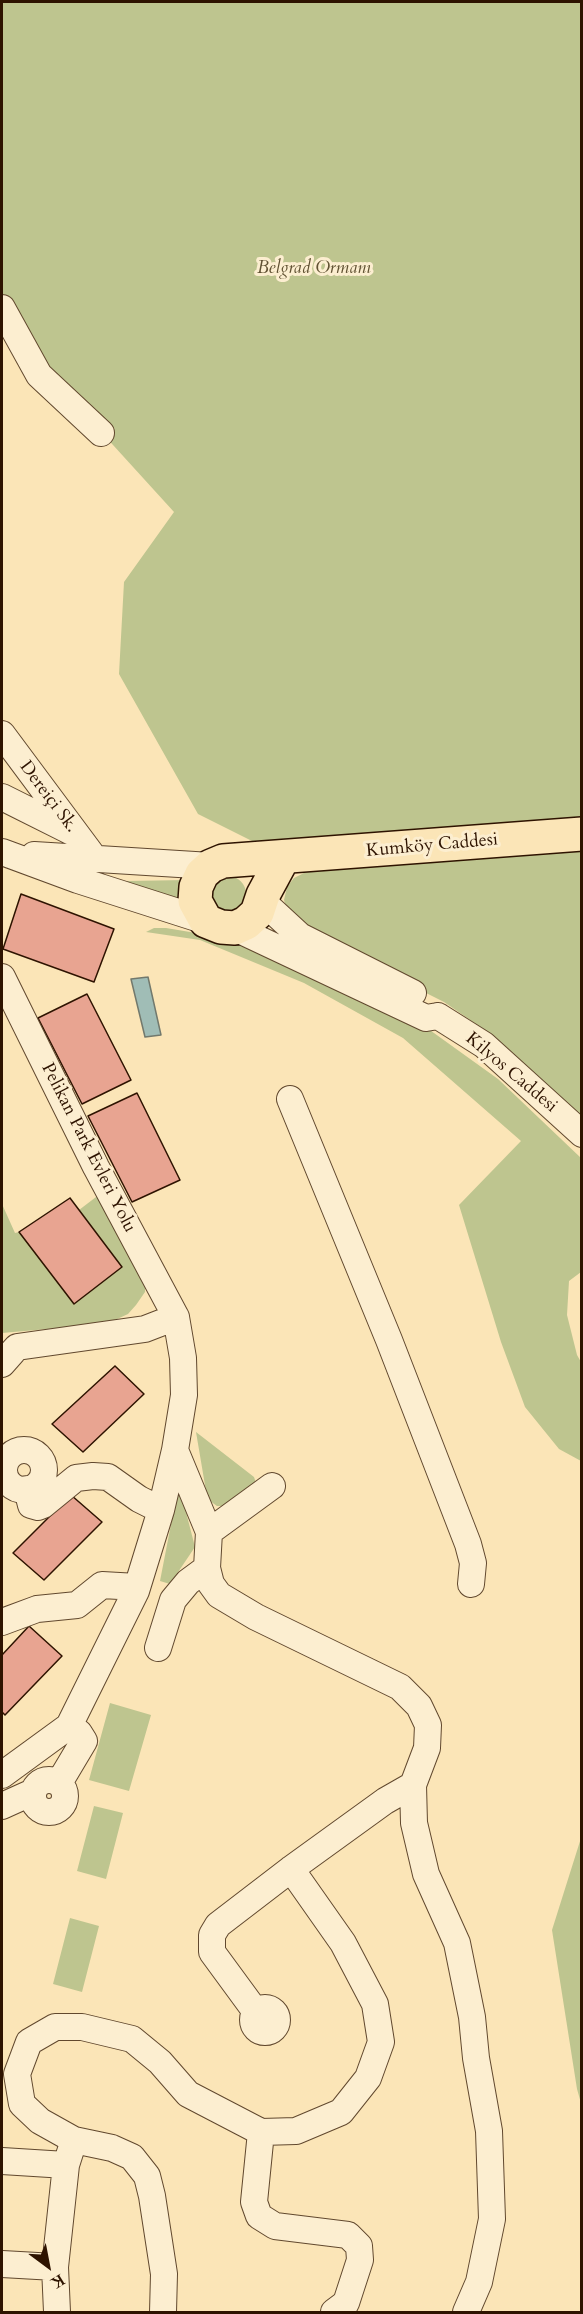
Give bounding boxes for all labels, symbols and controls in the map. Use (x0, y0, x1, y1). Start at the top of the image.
park label: Belgrad Ormanı (257, 258, 371, 280)
street label: Dereiçi Sk. (14, 757, 82, 837)
street label: Kumköy Caddesi (365, 829, 499, 863)
street label: Kilyos Caddesi (461, 1028, 561, 1118)
street label: Pelikan Park Evleri Yolu (36, 1060, 140, 1236)
north arrow (18, 2236, 78, 2296)
text: K (46, 2269, 69, 2294)

